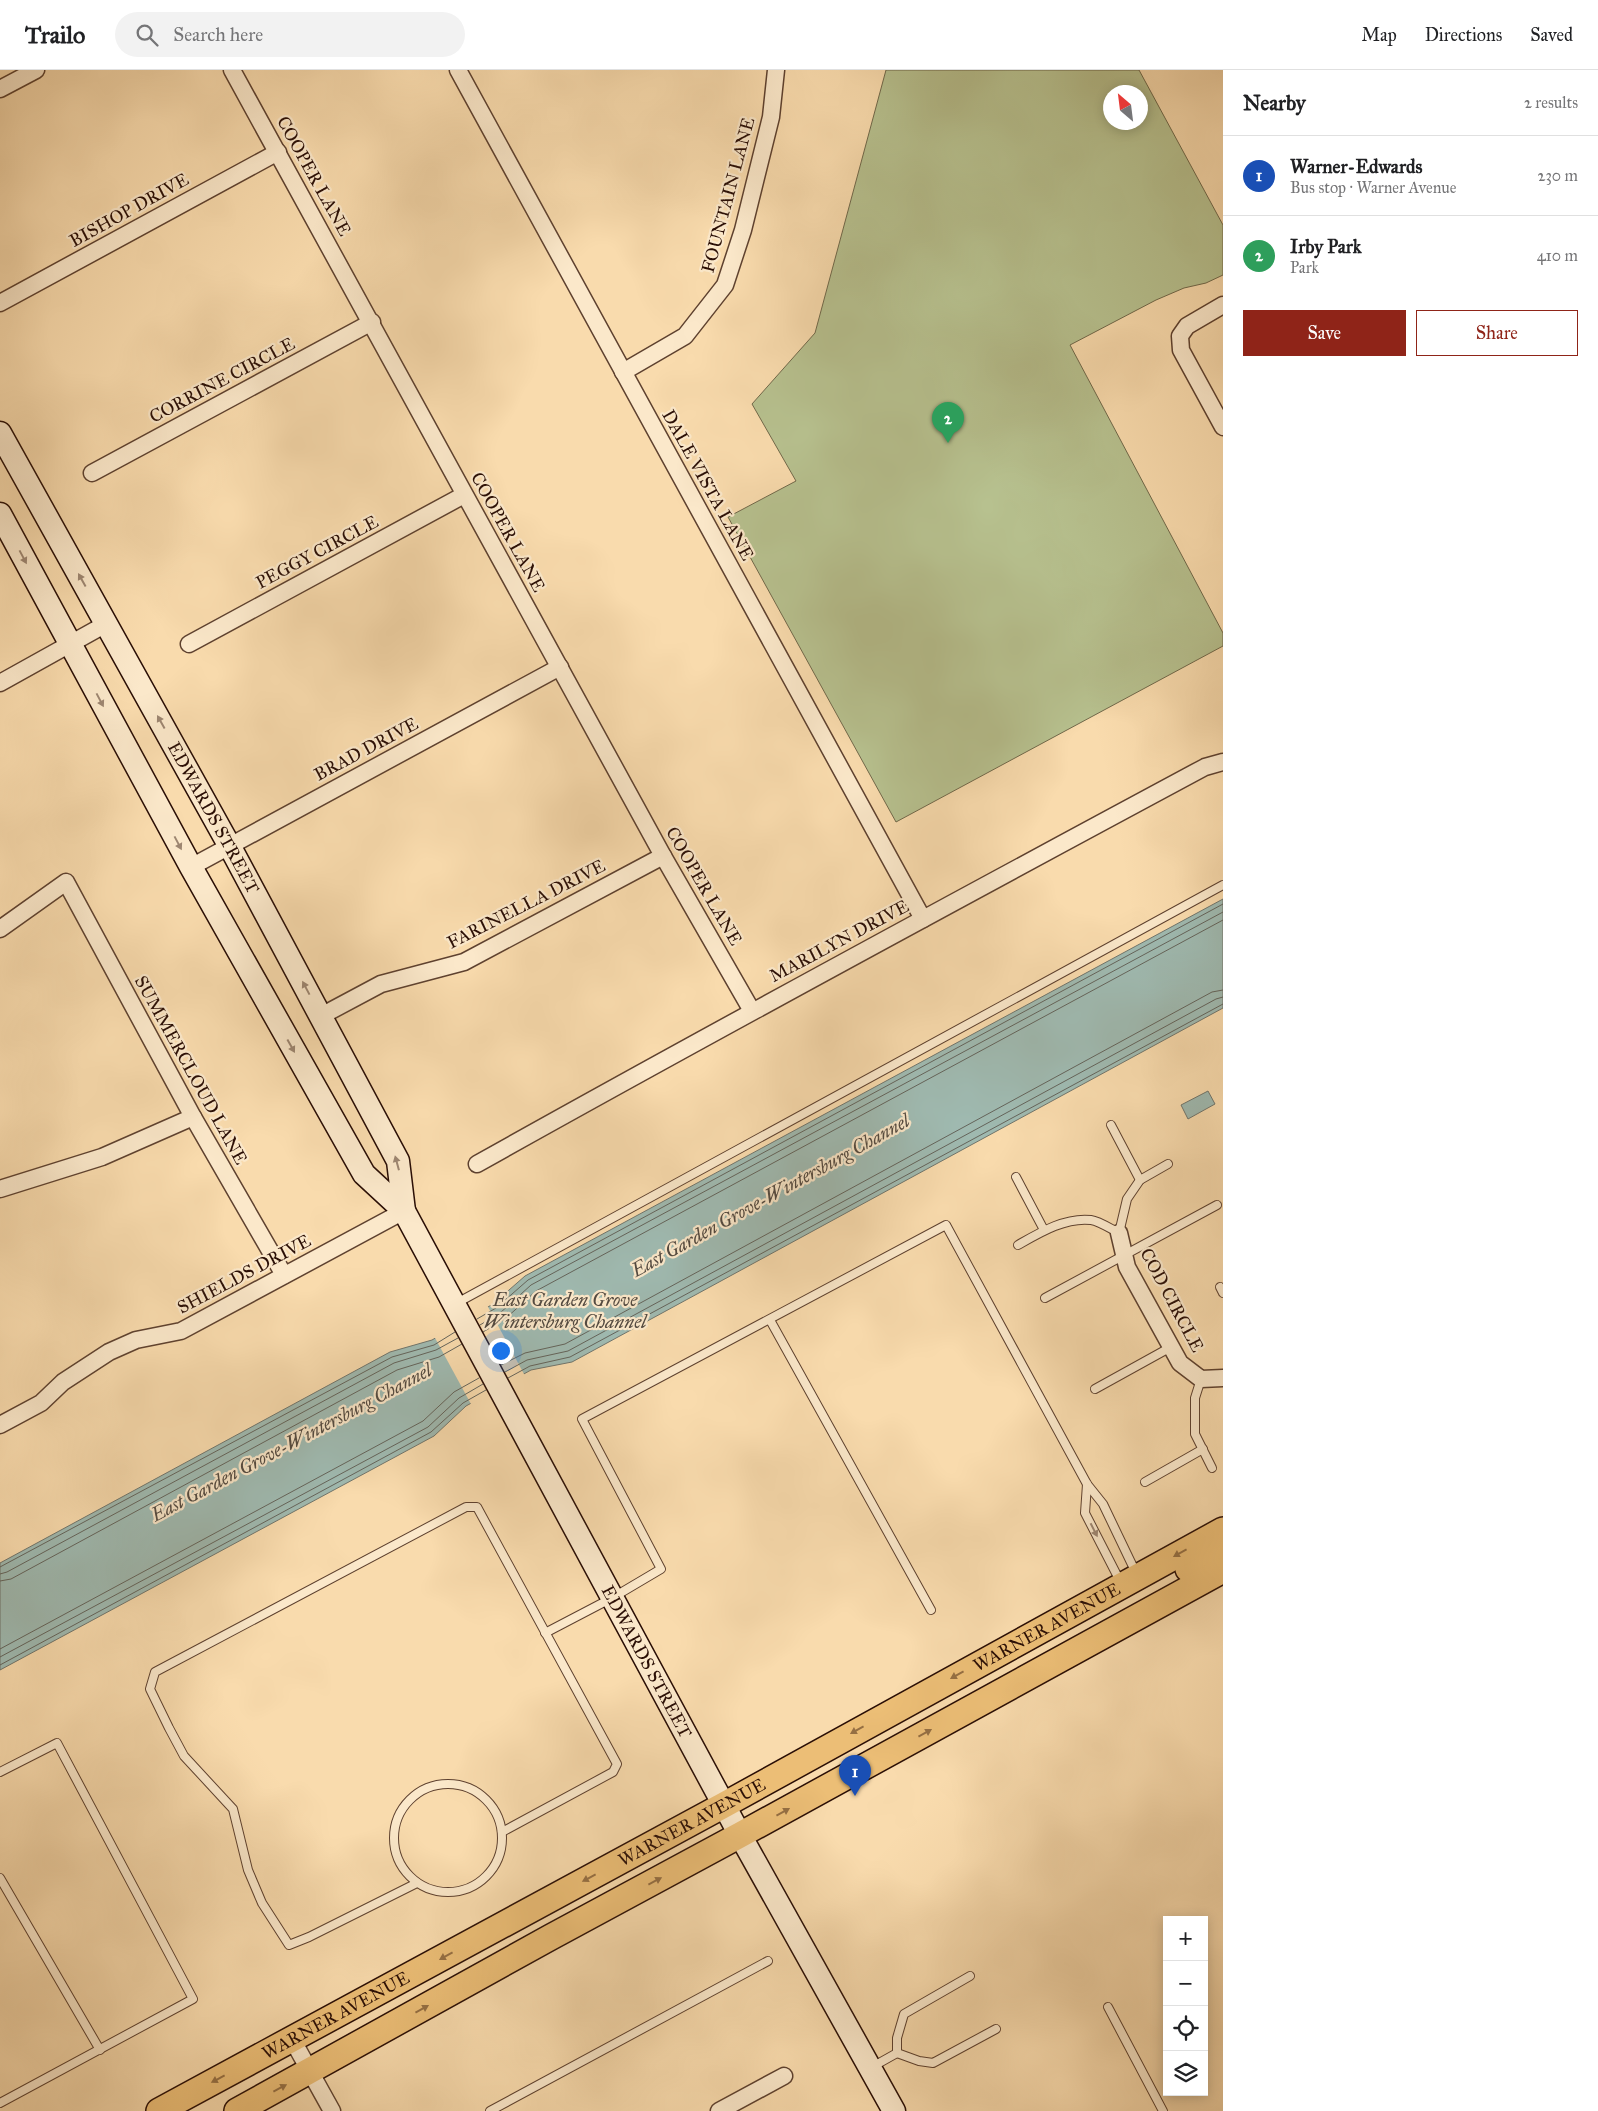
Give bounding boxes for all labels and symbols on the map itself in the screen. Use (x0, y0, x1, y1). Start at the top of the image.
north arrow (1103, 85, 1148, 130)
street label: COOPER LANE (272, 112, 356, 240)
street label: FOUNTAIN LANE (697, 115, 759, 275)
street label: BISHOP DRIVE (66, 168, 192, 252)
street label: CORRINE CIRCLE (145, 332, 299, 428)
pin: 2 (932, 402, 964, 443)
street label: DALE VISTA LANE (657, 406, 759, 564)
street label: COOPER LANE (466, 468, 550, 596)
street label: PEGGY CIRCLE (252, 510, 382, 594)
one-way arrow (19, 550, 27, 564)
one-way arrow (78, 573, 86, 588)
one-way arrow (96, 693, 104, 707)
street label: BRAD DRIVE (310, 712, 422, 786)
one-way arrow (157, 715, 165, 730)
street label: EDWARDS STREET (163, 738, 264, 897)
street label: COOPER LANE (661, 823, 747, 949)
one-way arrow (174, 836, 182, 850)
street label: FARINELLA DRIVE (443, 855, 609, 953)
street label: MARILYN DRIVE (766, 895, 912, 987)
street label: SUMMERCLOUD LANE (130, 972, 252, 1168)
one-way arrow (302, 980, 310, 995)
one-way arrow (287, 1039, 296, 1052)
water label: East Garden Grove-Wintersburg Channel (626, 1108, 915, 1282)
one-way arrow (393, 1155, 401, 1170)
street label: SHIELDS DRIVE (173, 1229, 315, 1318)
street label: COD CIRCLE (1135, 1244, 1209, 1356)
water label: East Garden Grove Wintersburg Channel (484, 1288, 648, 1333)
your location (488, 1338, 514, 1364)
water label: East Garden Grove-Wintersburg Channel (146, 1358, 437, 1527)
one-way arrow (1090, 1523, 1098, 1538)
one-way arrow (1173, 1549, 1188, 1557)
street label: WARNER AVENUE (969, 1578, 1124, 1676)
street label: EDWARDS STREET (597, 1582, 697, 1742)
one-way arrow (949, 1671, 964, 1679)
one-way arrow (850, 1726, 865, 1734)
one-way arrow (918, 1729, 933, 1737)
pin: 1 (839, 1755, 871, 1796)
street label: WARNER AVENUE (614, 1773, 769, 1871)
one-way arrow (776, 1807, 790, 1816)
one-way arrow (582, 1874, 596, 1882)
one-way arrow (648, 1877, 663, 1885)
one-way arrow (439, 1951, 453, 1960)
street label: WARNER AVENUE (258, 1966, 413, 2064)
one-way arrow (415, 2005, 430, 2013)
one-way arrow (211, 2075, 226, 2083)
one-way arrow (273, 2084, 287, 2092)

